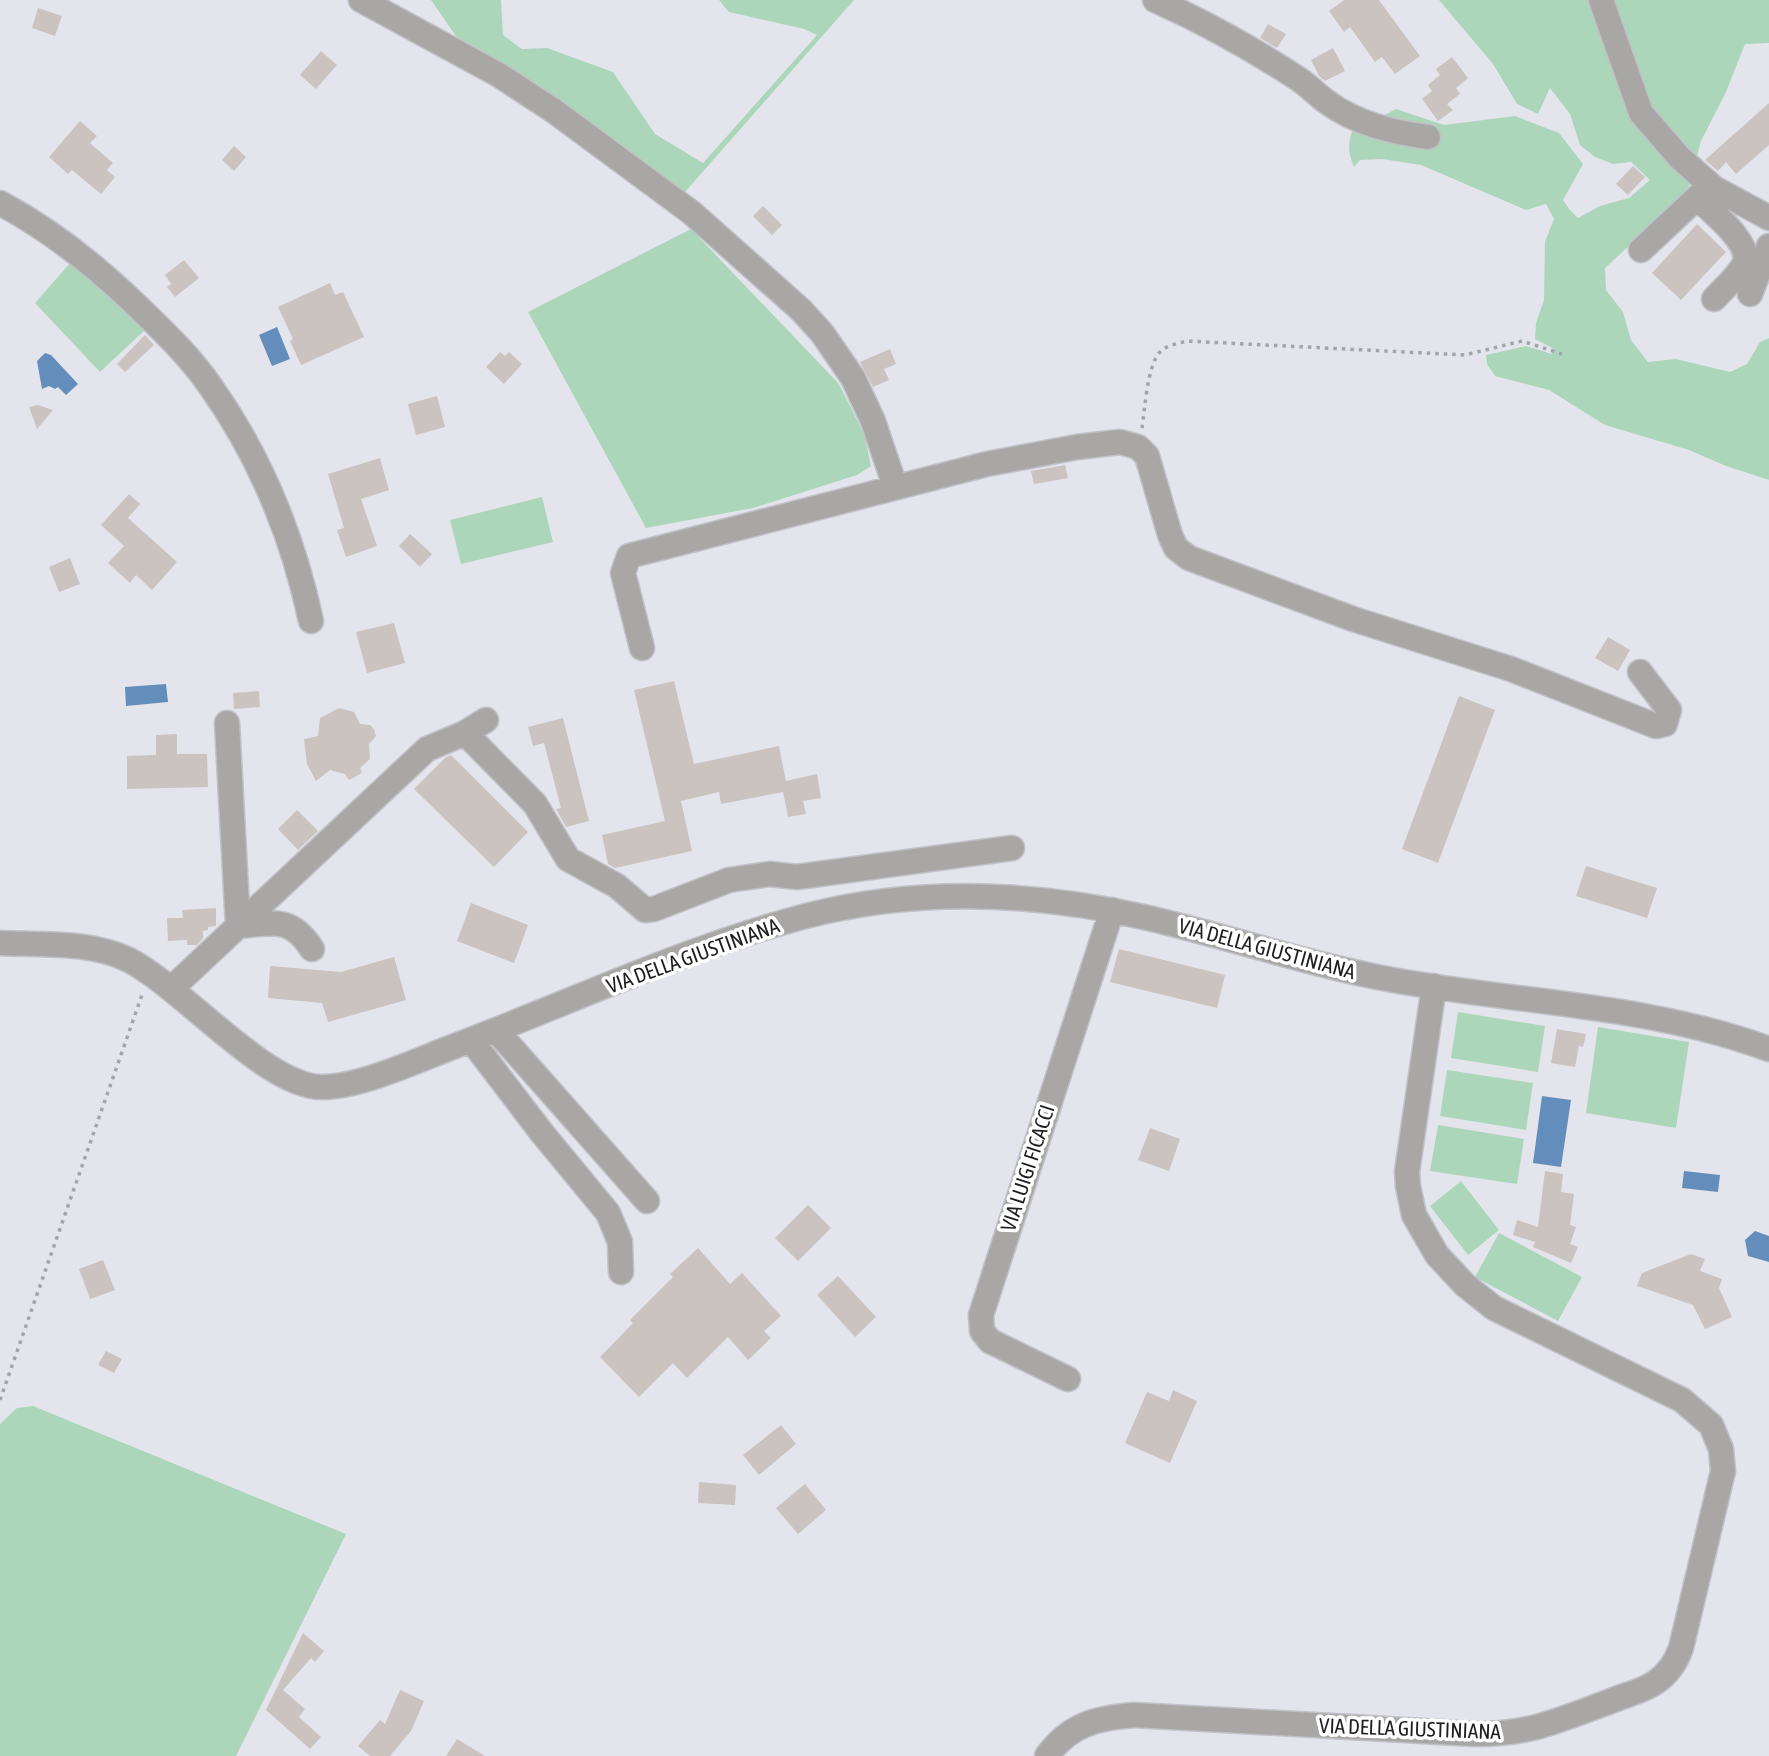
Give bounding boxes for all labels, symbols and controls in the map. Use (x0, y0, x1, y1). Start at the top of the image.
street label: VIA DELLA GIUSTINIANA (603, 912, 783, 997)
street label: VIA DELLA GIUSTINIANA (1176, 913, 1359, 983)
street label: VIA LUIGI FICACCI (995, 1101, 1059, 1234)
street label: VIA DELLA GIUSTINIANA (1319, 1713, 1502, 1743)

